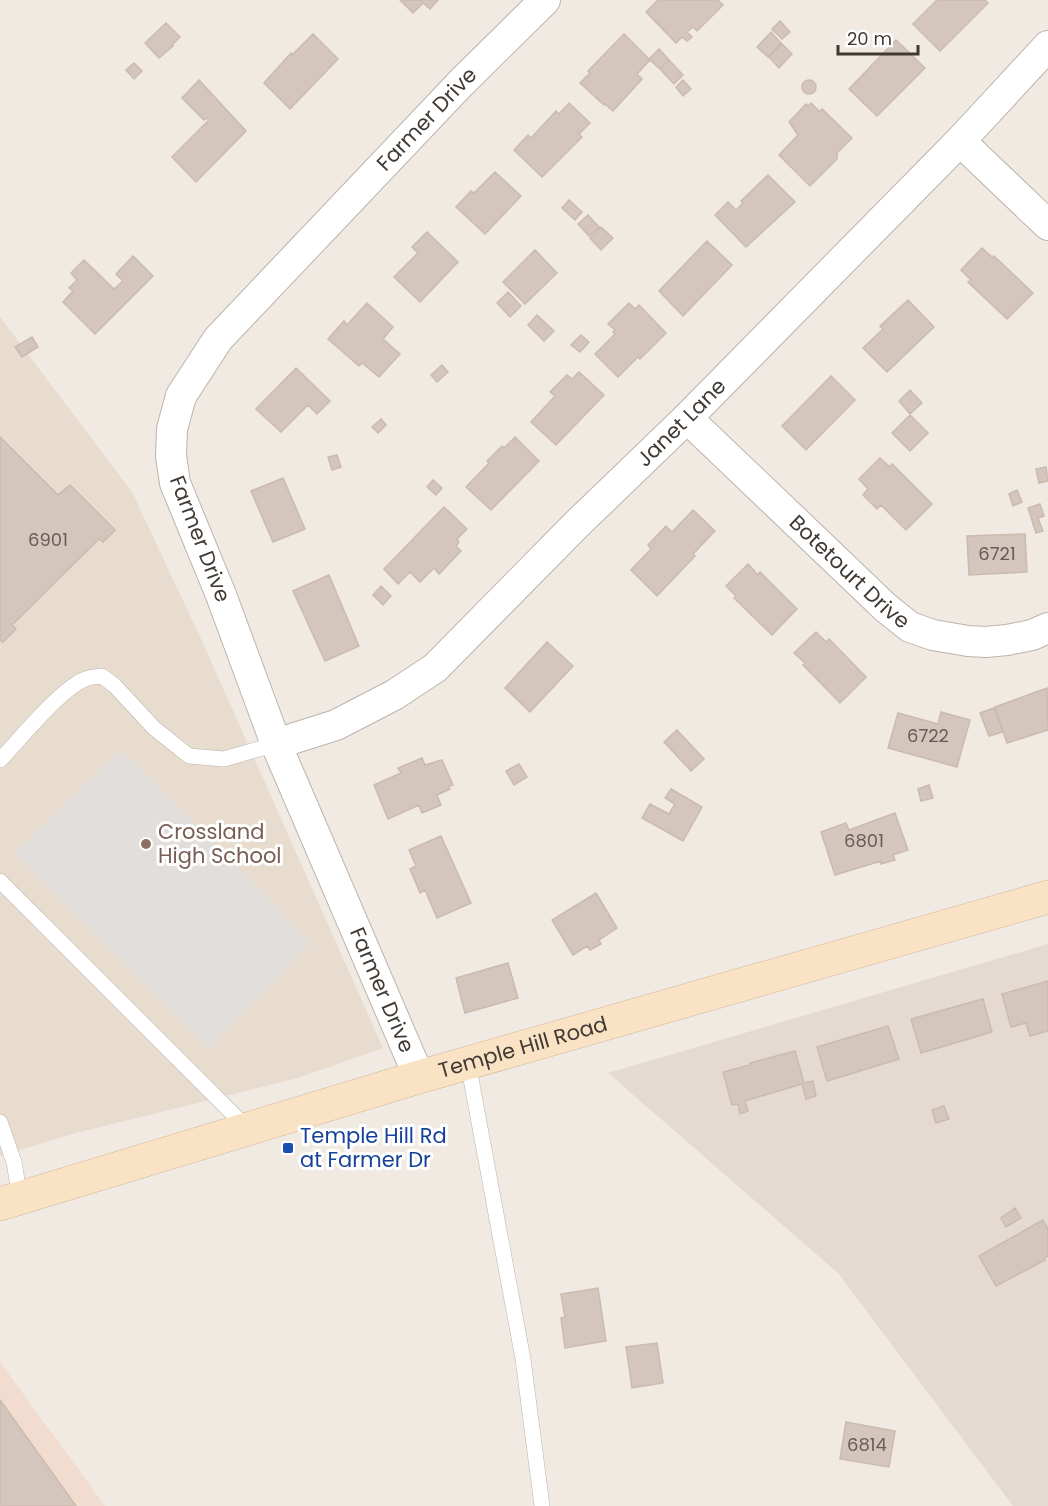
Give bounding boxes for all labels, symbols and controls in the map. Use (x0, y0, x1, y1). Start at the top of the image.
scale bar (838, 18, 918, 56)
text: 20 m (847, 26, 892, 51)
street label: Farmer Drive (370, 60, 483, 177)
street label: Janet Lane (630, 372, 732, 473)
street label: Farmer Drive (163, 471, 238, 606)
street label: Botetourt Drive (783, 508, 916, 635)
house number: 6901 (28, 527, 68, 552)
house number: 6721 (978, 541, 1016, 566)
house number: 6722 (907, 723, 949, 748)
place label: Crossland High School (158, 817, 282, 870)
house number: 6801 (844, 828, 884, 853)
marker: Crossland High School (139, 837, 153, 851)
street label: Farmer Drive (343, 923, 422, 1057)
street label: Temple Hill Road (435, 1009, 611, 1085)
place label: Temple Hill Rd at Farmer Dr (300, 1121, 447, 1174)
marker: Temple Hill Rd at Farmer Dr (281, 1141, 295, 1155)
house number: 6814 (847, 1432, 887, 1457)

